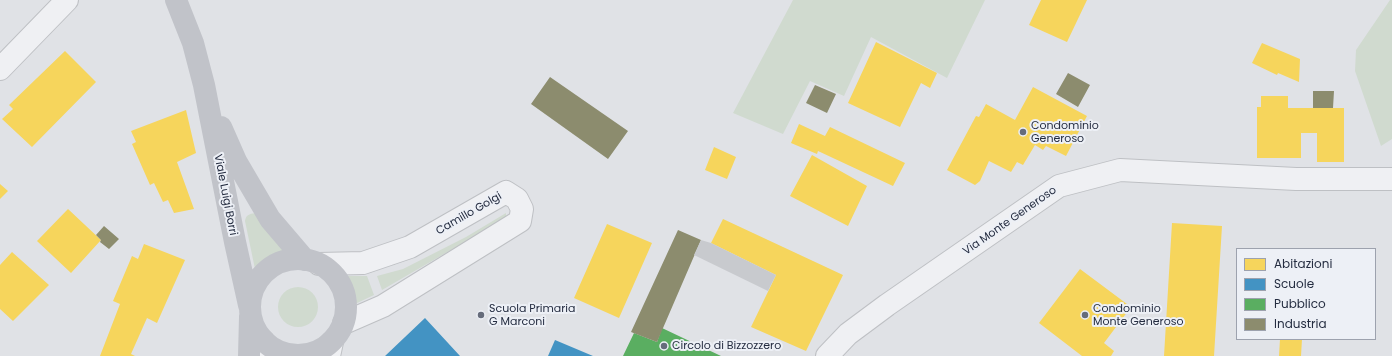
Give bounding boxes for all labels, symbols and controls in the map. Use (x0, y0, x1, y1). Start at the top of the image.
place label: Condominio Generoso (1031, 119, 1099, 145)
marker: Condominio Generoso (1018, 127, 1028, 137)
street label: Viale Luigi Borri (211, 153, 239, 237)
street label: Via Monte Generoso (961, 184, 1059, 258)
street label: Camillo Golgi (434, 190, 504, 238)
legend (1236, 248, 1376, 340)
text: Abitazioni (1274, 255, 1332, 272)
text: Scuole (1274, 275, 1314, 292)
text: Pubblico (1274, 295, 1326, 312)
place label: Scuola Primaria G Marconi (489, 302, 575, 328)
place label: Condominio Monte Generoso (1093, 302, 1183, 328)
marker: Scuola Primaria G Marconi (476, 310, 486, 320)
marker: Condominio Monte Generoso (1080, 310, 1090, 320)
text: Industria (1274, 315, 1327, 332)
place label: Circolo di Bizzozzero (672, 339, 781, 353)
marker: Circolo di Bizzozzero (659, 341, 669, 351)

